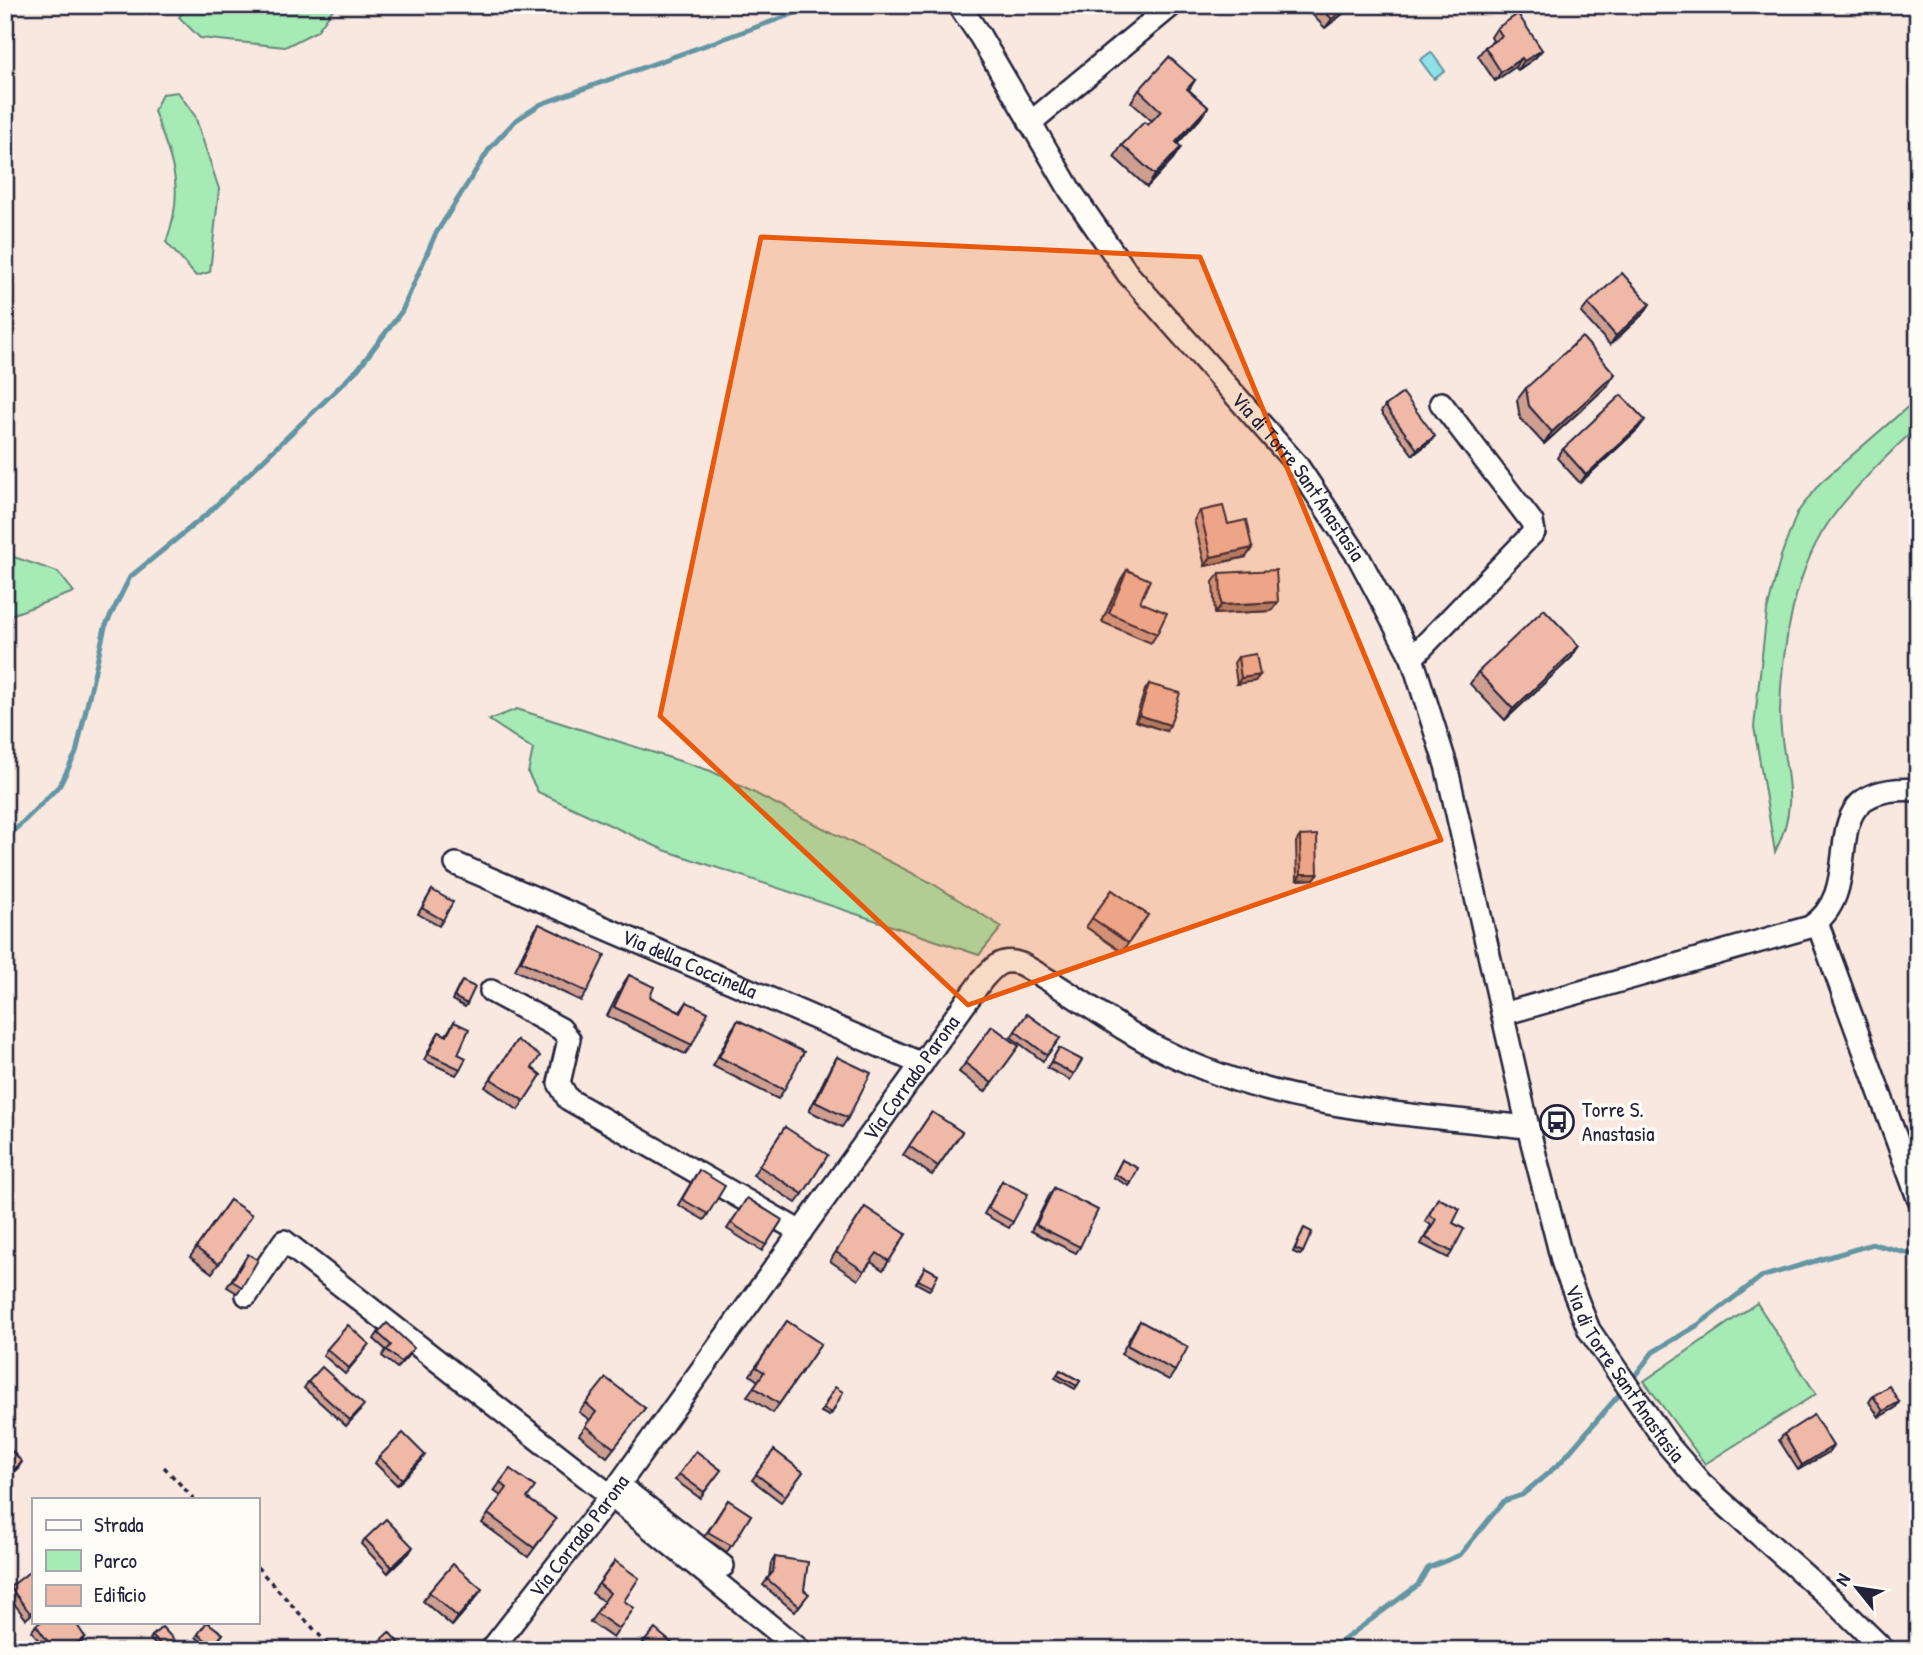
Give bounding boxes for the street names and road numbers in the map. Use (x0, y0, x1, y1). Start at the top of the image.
street label: Via di Torre Sant'Anastasia (1225, 386, 1372, 567)
street label: Via della Coccinella (618, 922, 762, 1006)
street label: Via Corrado Parona (856, 1009, 966, 1146)
street label: Via di Torre Sant'Anastasia (1559, 1280, 1692, 1468)
street label: Via Corrado Parona (522, 1468, 635, 1603)

